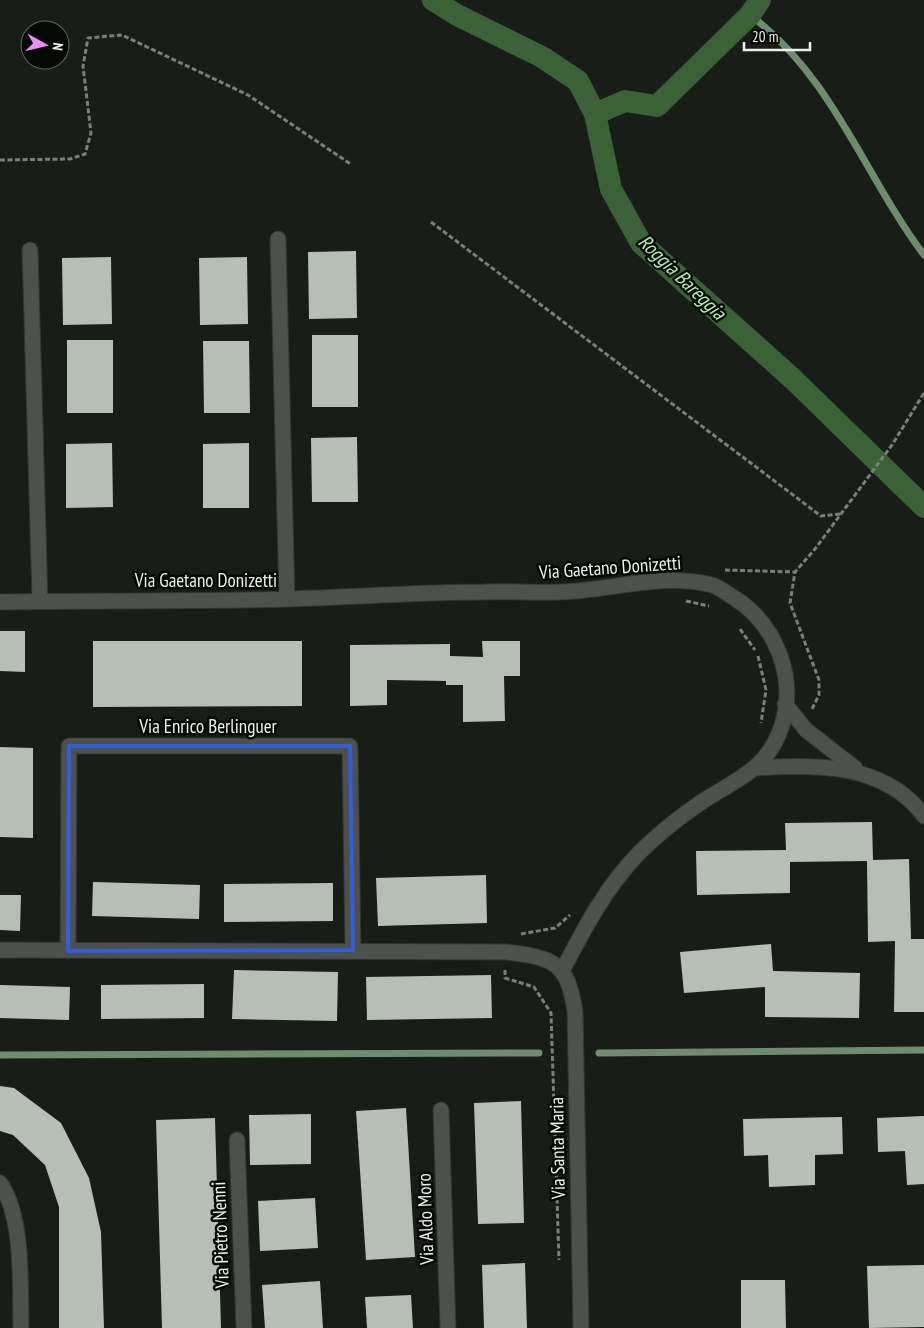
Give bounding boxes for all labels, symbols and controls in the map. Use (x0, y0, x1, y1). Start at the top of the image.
north arrow (20, 20, 70, 70)
scale bar (744, 20, 810, 52)
text: 20 m (752, 27, 778, 46)
text: N (48, 42, 67, 52)
water label: Roggia Bareggia (633, 229, 732, 326)
street label: Via Gaetano Donizetti (537, 550, 682, 584)
street label: Via Gaetano Donizetti (134, 568, 277, 592)
street label: Via Enrico Berlinguer (138, 714, 278, 738)
street label: Via Santa Maria (544, 1097, 570, 1200)
street label: Via Aldo Moro (411, 1173, 439, 1266)
street label: Via Pietro Nenni (206, 1181, 234, 1290)

